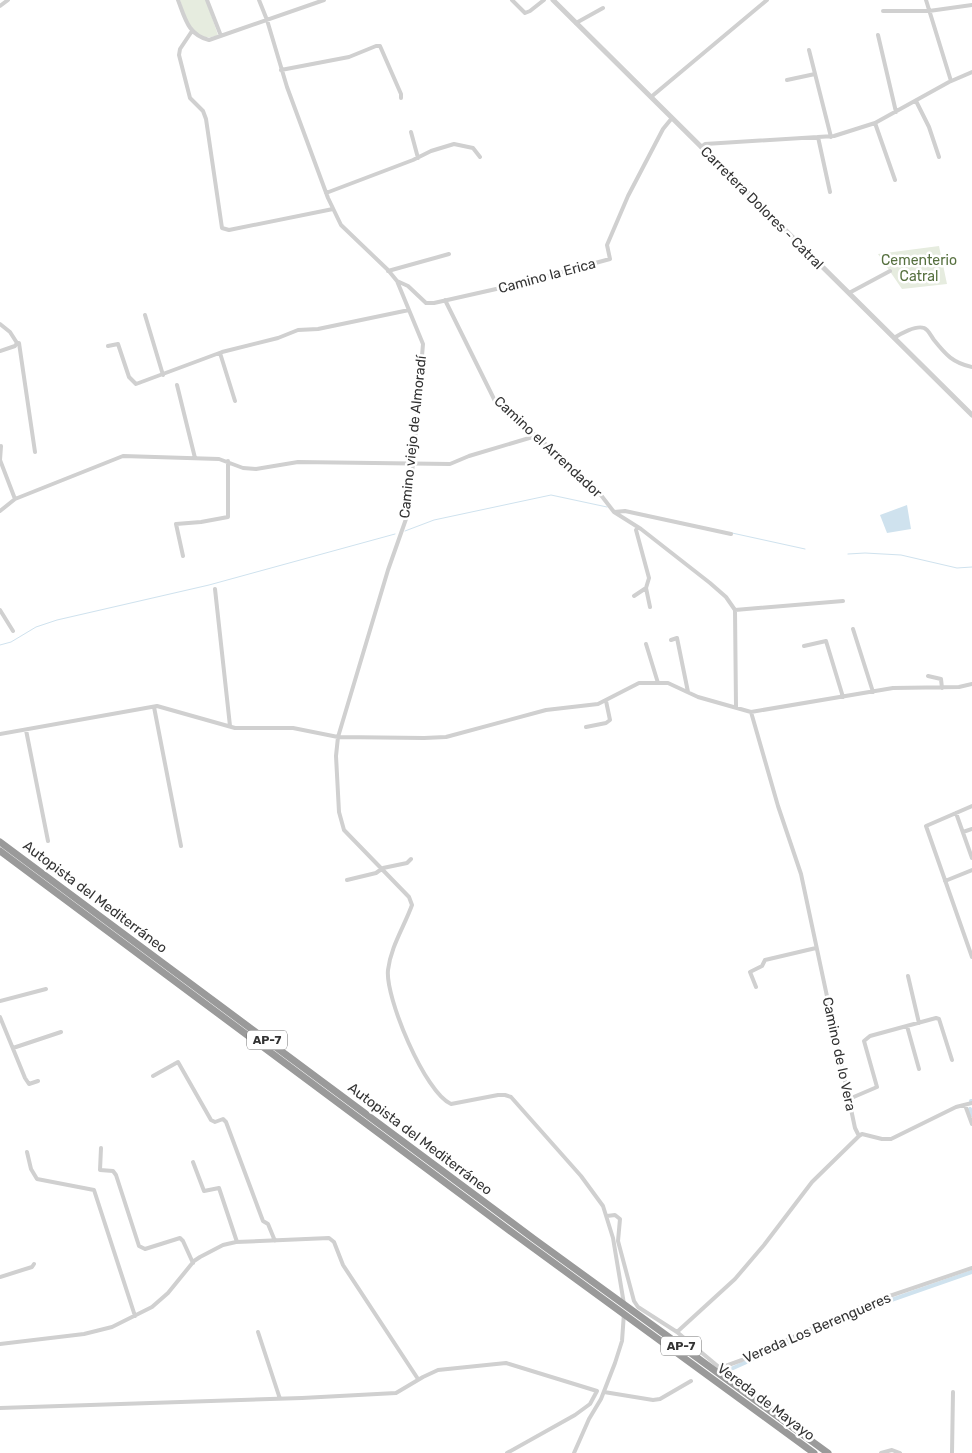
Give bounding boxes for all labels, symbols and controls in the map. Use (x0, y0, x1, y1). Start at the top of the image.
street label: Carretera Dolores - Catral (697, 143, 827, 273)
park label: Cementerio Catral (881, 252, 957, 285)
street label: Camino la Erica (496, 255, 598, 297)
street label: Camino viejo de Almoradí (396, 354, 430, 519)
street label: Camino el Arrendador (491, 393, 606, 502)
street label: Autopista del Mediterráneo (19, 837, 171, 957)
street label: Camino de lo Vera (819, 995, 859, 1113)
road number: AP-7 (247, 1030, 287, 1050)
street label: Autopista del Mediterráneo (344, 1079, 496, 1199)
street label: Vereda Los Berengueres (741, 1289, 893, 1367)
road number: AP-7 (661, 1336, 701, 1355)
street label: Vereda de Mayayo (714, 1360, 818, 1444)

